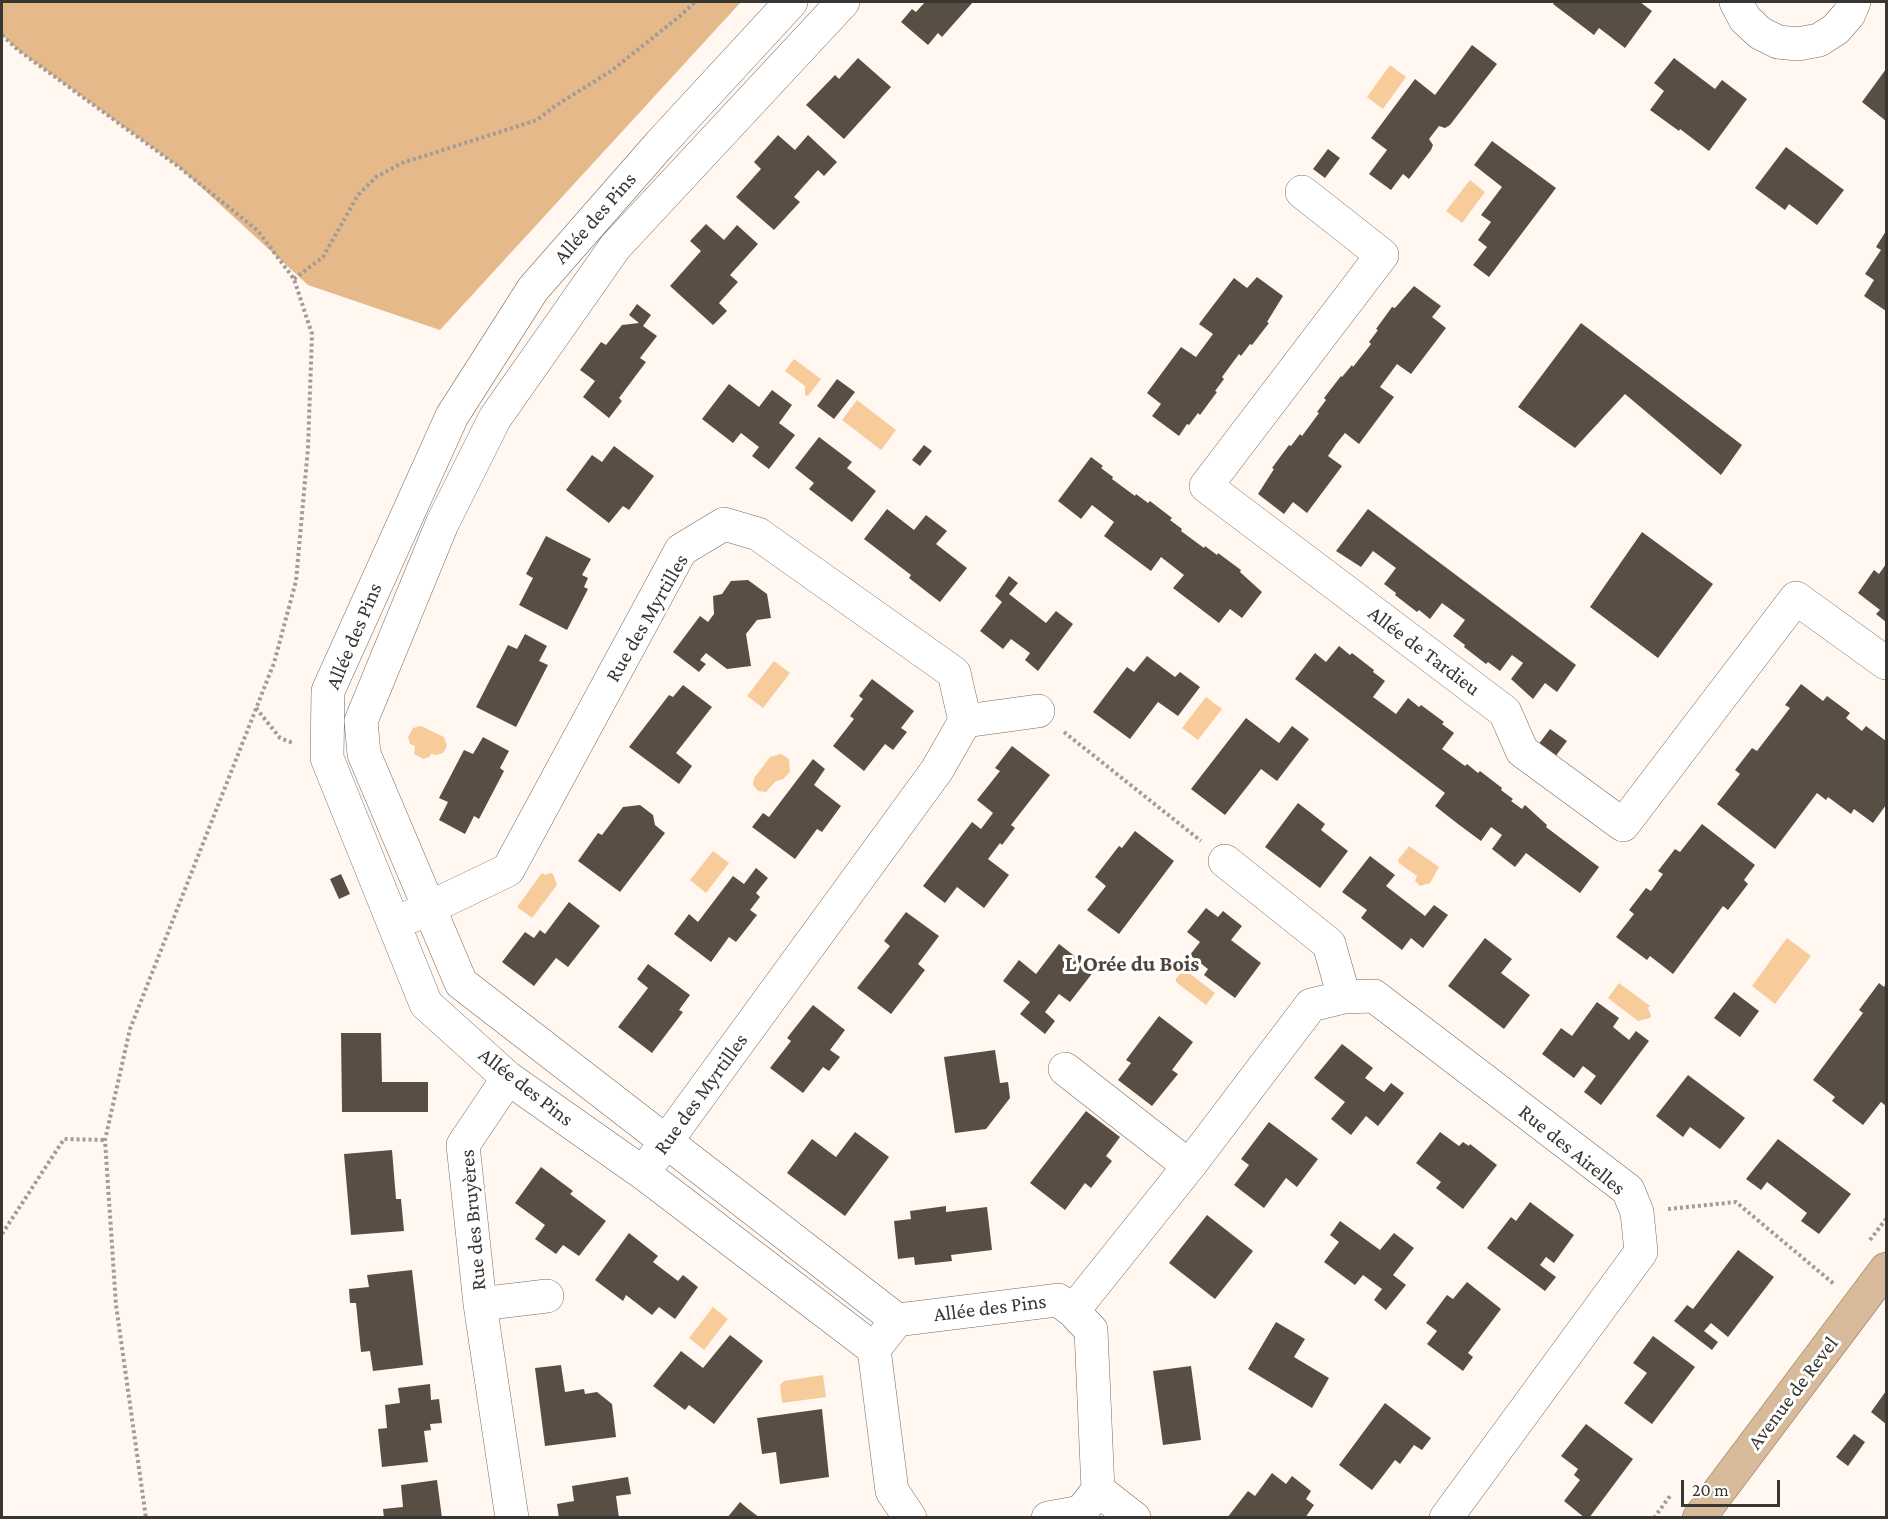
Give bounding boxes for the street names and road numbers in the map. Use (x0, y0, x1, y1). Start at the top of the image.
street label: Allée des Pins (548, 167, 642, 269)
street label: Rue des Myrtilles (600, 549, 694, 687)
street label: Allée des Pins (320, 579, 388, 693)
street label: Allée de Tardieu (1363, 601, 1485, 701)
street label: Rue des Myrtilles (649, 1028, 753, 1160)
street label: Allée des Pins (474, 1042, 578, 1132)
street label: Rue des Airelles (1513, 1099, 1631, 1201)
street label: Rue des Bruyères (454, 1148, 492, 1292)
street label: Allée des Pins (932, 1289, 1048, 1327)
street label: Avenue de Revel (1742, 1332, 1844, 1454)

